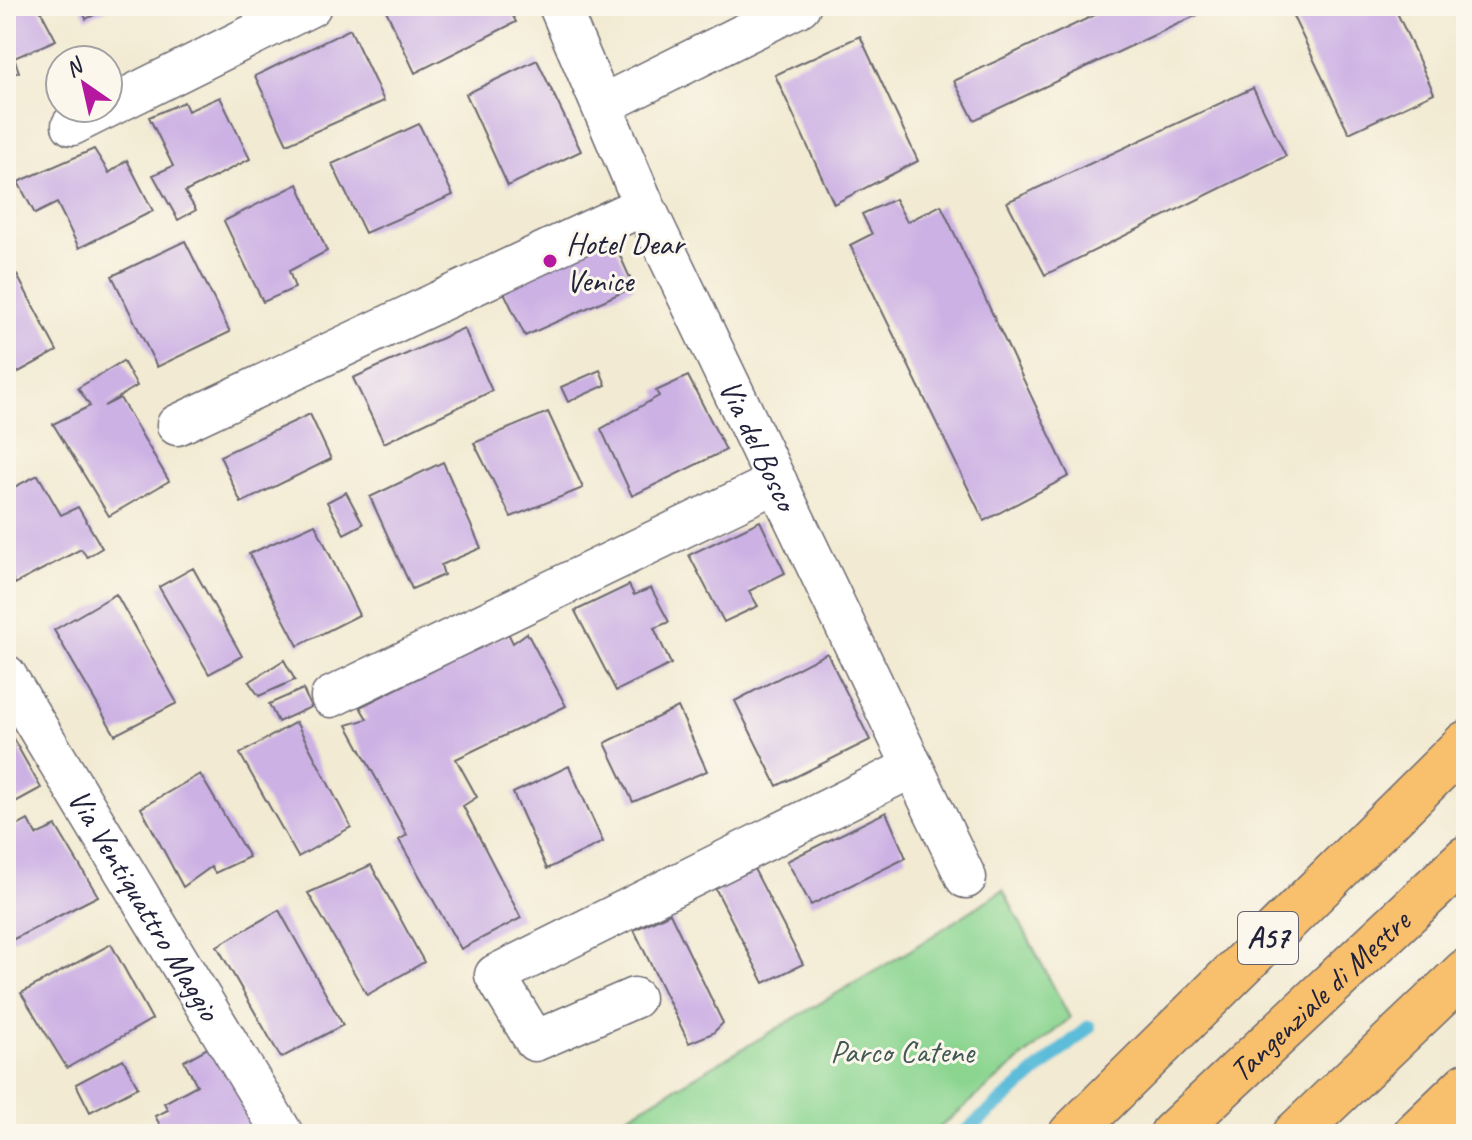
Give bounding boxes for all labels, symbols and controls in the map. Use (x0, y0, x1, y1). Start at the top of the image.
north arrow (44, 44, 124, 124)
text: N (60, 51, 90, 84)
place label: Hotel Dear Venice (566, 223, 686, 301)
marker: Hotel Dear Venice (541, 252, 559, 270)
street label: Via del Bosco (709, 373, 808, 520)
street label: Via Ventiquattro Maggio (59, 781, 230, 1029)
street label: Tangenziale di Mestre (1221, 900, 1421, 1091)
road number: A57 (1238, 912, 1298, 964)
park label: Parco Catene (830, 1031, 976, 1072)

